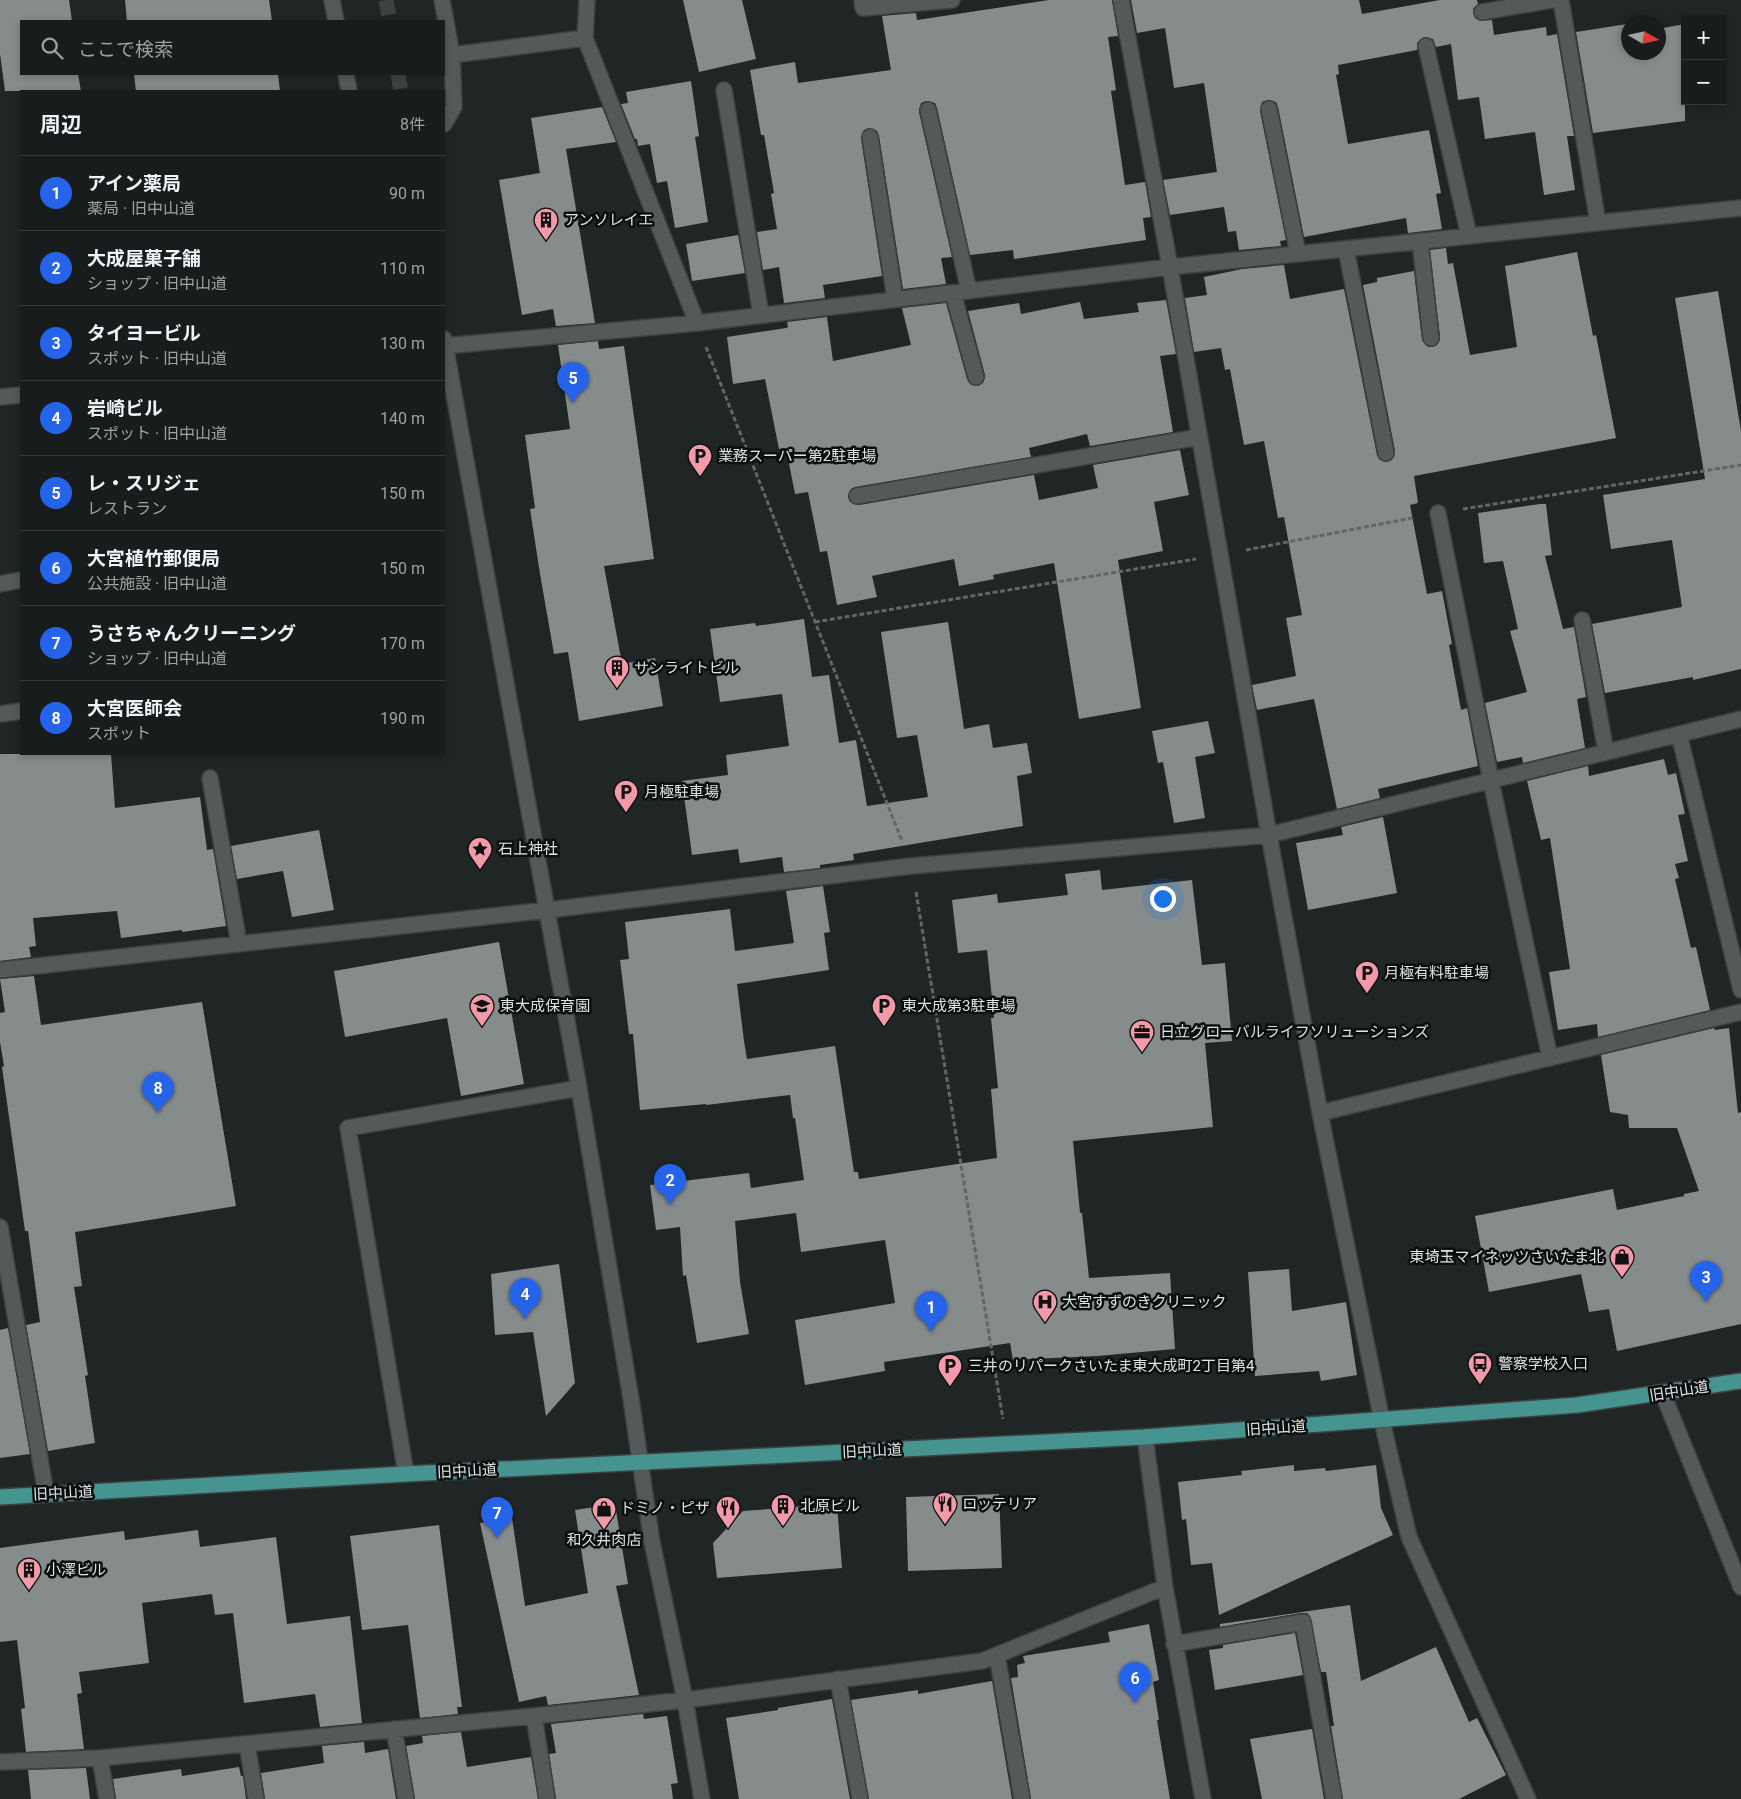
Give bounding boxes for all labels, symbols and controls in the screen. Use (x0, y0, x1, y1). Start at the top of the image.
north arrow (1621, 15, 1666, 60)
map controls (1681, 15, 1726, 105)
button: + (1681, 15, 1726, 60)
search box (20, 20, 445, 75)
icon: search (38, 34, 66, 62)
text: ここで検索 (78, 38, 173, 61)
button: − (1681, 60, 1726, 105)
text: 周辺 (40, 113, 82, 137)
text: 8件 (400, 115, 425, 134)
text: アイン薬局 (87, 172, 181, 195)
text: 1 (51, 184, 61, 203)
text: 90 m (389, 184, 425, 203)
text: 薬局 · 旧中山道 (87, 199, 195, 218)
building icon: アンソレイエ (533, 207, 559, 241)
place label: アンソレイエ (564, 211, 653, 229)
text: 大成屋菓子舗 (87, 247, 201, 270)
text: 2 (51, 259, 61, 278)
text: 110 m (380, 259, 425, 278)
text: ショップ · 旧中山道 (87, 274, 227, 293)
text: タイヨービル (87, 322, 201, 345)
text: 3 (51, 334, 61, 353)
text: 130 m (380, 334, 425, 353)
text: スポット · 旧中山道 (87, 349, 227, 368)
pin: 5 (557, 362, 589, 403)
text: 岩崎ビル (87, 397, 163, 420)
text: 4 (51, 409, 61, 428)
text: 140 m (380, 409, 425, 428)
text: スポット · 旧中山道 (87, 424, 227, 443)
parking icon: 業務スーパー第2駐車場 (687, 443, 713, 477)
place label: 業務スーパー第2駐車場 (718, 447, 876, 465)
text: レ・スリジェ (87, 472, 201, 495)
text: 5 (51, 484, 61, 503)
text: 150 m (380, 484, 425, 503)
text: レストラン (87, 499, 167, 518)
text: 大宮植竹郵便局 (87, 547, 220, 570)
text: 6 (51, 559, 61, 578)
text: 150 m (380, 559, 425, 578)
text: 公共施設 · 旧中山道 (87, 574, 227, 593)
text: うさちゃんクリーニング (87, 622, 296, 645)
text: 7 (51, 634, 61, 653)
text: 170 m (380, 634, 425, 653)
text: ショップ · 旧中山道 (87, 649, 227, 668)
building icon: サンライトビル (604, 655, 630, 689)
place label: サンライトビル (634, 659, 739, 677)
text: 大宮医師会 (87, 697, 182, 720)
text: 8 (51, 709, 61, 728)
text: 190 m (380, 709, 425, 728)
text: スポット (87, 724, 151, 743)
parking icon: 月極駐車場 (613, 779, 639, 813)
place label: 月極駐車場 (644, 783, 719, 801)
place icon: 石上神社 (467, 836, 493, 870)
place label: 石上神社 (498, 840, 558, 858)
your location (1150, 886, 1176, 912)
parking icon: 月極有料駐車場 (1354, 960, 1380, 994)
place label: 月極有料駐車場 (1384, 964, 1489, 982)
school or university icon: 東大成保育園 (469, 993, 495, 1027)
parking icon: 東大成第3駐車場 (871, 993, 897, 1027)
place label: 東大成保育園 (500, 997, 590, 1015)
place label: 東大成第3駐車場 (902, 997, 1015, 1015)
office icon: 日立グローバルライフソリューションズ (1129, 1019, 1155, 1053)
place label: 日立グローバルライフソリューションズ (1160, 1023, 1429, 1041)
pin: 8 (142, 1072, 174, 1113)
pin: 2 (654, 1164, 686, 1205)
shop icon: 東埼玉マイネッツさいたま北 (1609, 1244, 1635, 1278)
place label: 東埼玉マイネッツさいたま北 (1409, 1248, 1604, 1266)
pin: 3 (1690, 1261, 1722, 1302)
pin: 4 (509, 1278, 541, 1319)
hospital icon: 大宮すずのきクリニック (1032, 1289, 1058, 1323)
pin: 1 (915, 1291, 947, 1332)
place label: 大宮すずのきクリニック (1062, 1293, 1227, 1311)
bus stop icon: 警察学校入口 (1467, 1351, 1493, 1385)
parking icon: 三井のリパークさいたま東大成町2丁目第4 (937, 1353, 963, 1387)
place label: 警察学校入口 (1498, 1355, 1588, 1373)
place label: 三井のリパークさいたま東大成町2丁目第4 (968, 1357, 1255, 1375)
street label: 旧中山道 (1648, 1377, 1710, 1405)
street label: 旧中山道 (1245, 1417, 1307, 1439)
street label: 旧中山道 (842, 1440, 902, 1462)
street label: 旧中山道 (437, 1460, 497, 1482)
street label: 旧中山道 (33, 1482, 93, 1504)
restaurant icon: ロッテリア (932, 1491, 958, 1525)
building icon: 北原ビル (770, 1493, 796, 1527)
restaurant icon: ドミノ・ピザ (715, 1495, 741, 1529)
place label: ロッテリア (962, 1495, 1037, 1513)
shop icon: 和久井肉店 (591, 1496, 617, 1530)
pin: 7 (481, 1497, 513, 1538)
place label: 北原ビル (800, 1497, 860, 1515)
place label: ドミノ・ピザ (620, 1499, 710, 1517)
place label: 和久井肉店 (566, 1531, 642, 1549)
building icon: 小澤ビル (16, 1557, 42, 1591)
place label: 小澤ビル (46, 1561, 106, 1579)
pin: 6 (1119, 1662, 1151, 1703)

